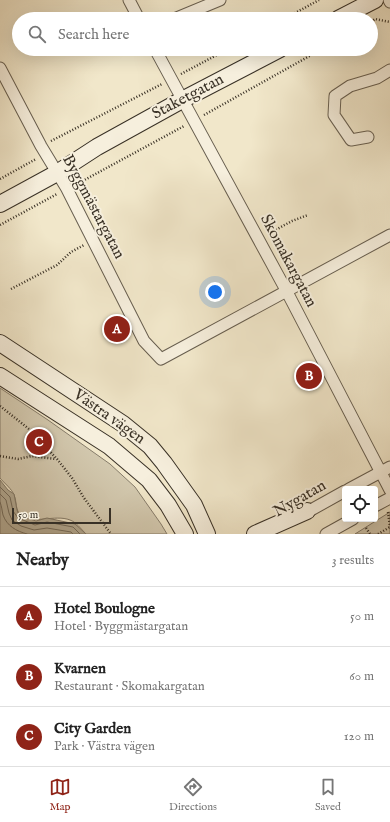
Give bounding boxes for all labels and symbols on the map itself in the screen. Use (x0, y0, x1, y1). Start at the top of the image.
street label: Staketgatan (149, 70, 228, 124)
street label: Byggmästargatan (57, 151, 129, 263)
street label: Skomakargatan (255, 211, 321, 311)
your location (205, 282, 225, 302)
pin: A (104, 314, 130, 344)
pin: B (296, 361, 322, 391)
street label: Västra vägen (68, 384, 149, 449)
pin: C (26, 427, 52, 457)
street label: Nygatan (270, 476, 330, 522)
scale bar (12, 506, 111, 525)

